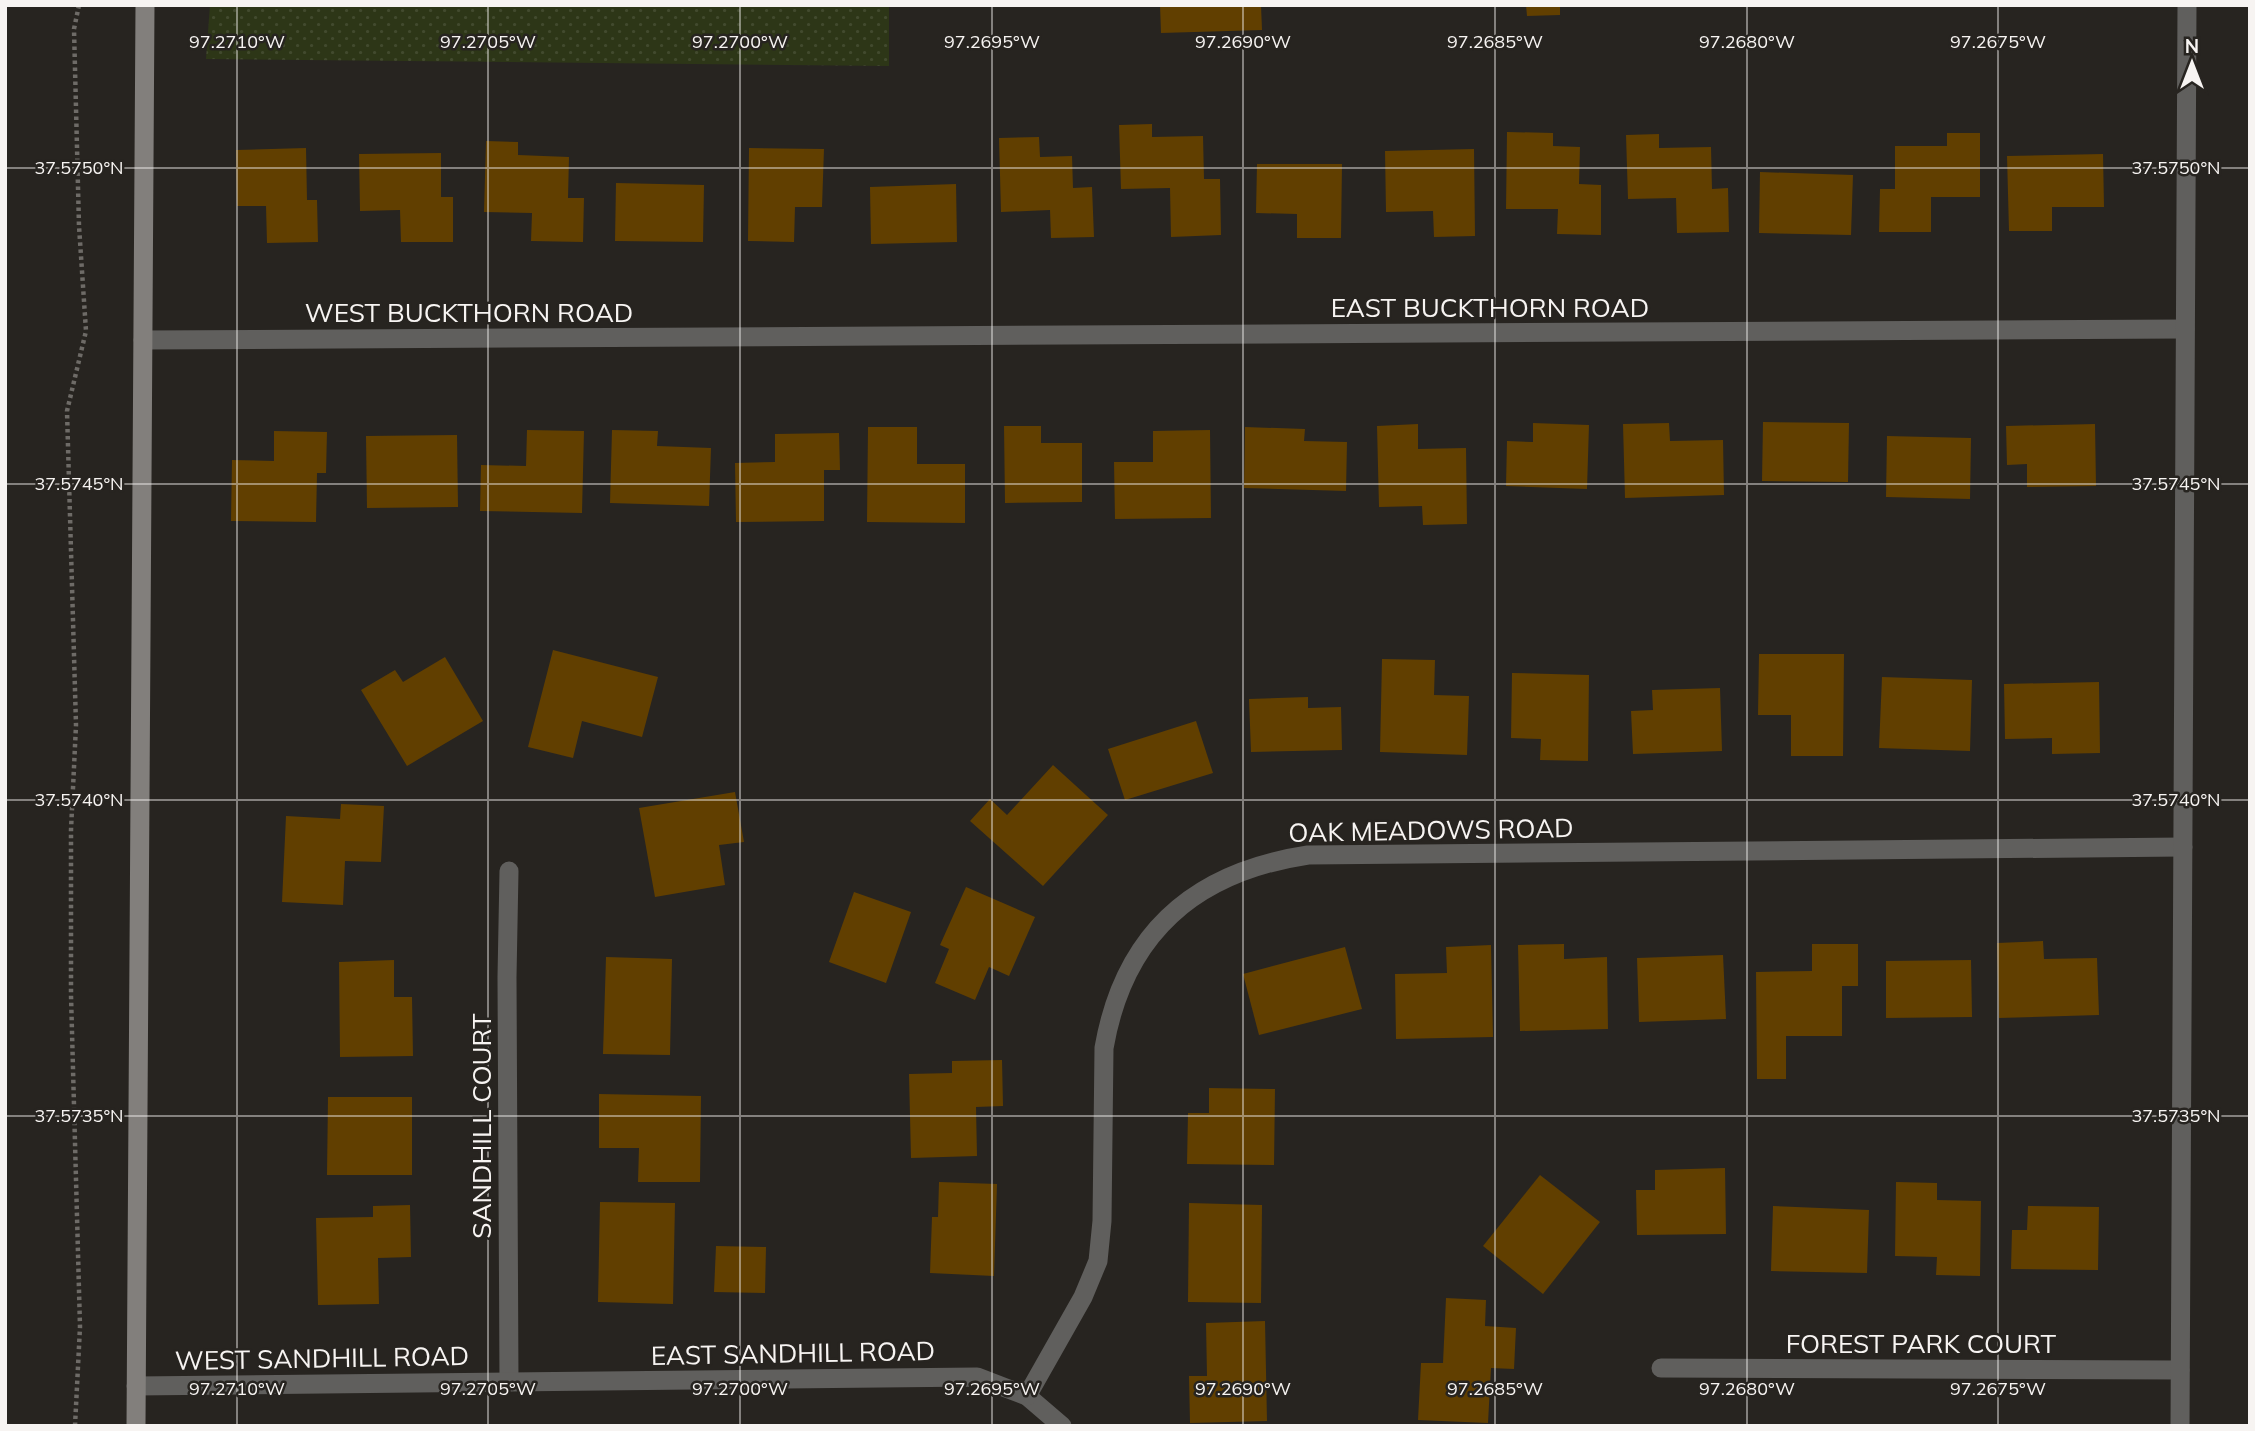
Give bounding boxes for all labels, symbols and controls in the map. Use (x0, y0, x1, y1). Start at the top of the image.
north arrow (2157, 28, 2227, 98)
text: 97.2710°W (189, 30, 285, 53)
text: 97.2705°W (440, 30, 536, 53)
text: 97.2700°W (692, 30, 788, 53)
text: 97.2695°W (944, 30, 1040, 53)
text: 97.2690°W (1195, 30, 1291, 53)
text: 97.2685°W (1447, 30, 1543, 53)
text: 97.2680°W (1699, 30, 1795, 53)
text: 97.2675°W (1950, 30, 2046, 53)
text: N (2185, 34, 2199, 58)
text: 37.5750°N (34, 156, 124, 179)
text: 37.5750°N (2131, 156, 2221, 179)
street label: EAST BUCKTHORN ROAD (1331, 291, 1649, 324)
street label: WEST BUCKTHORN ROAD (305, 296, 633, 329)
text: 37.5745°N (34, 472, 124, 495)
text: 37.5745°N (2131, 472, 2221, 495)
text: 37.5740°N (34, 788, 124, 811)
text: 37.5740°N (2131, 788, 2221, 811)
street label: OAK MEADOWS ROAD (1288, 811, 1574, 849)
street label: SANDHILL COURT (465, 1013, 498, 1239)
text: 37.5735°N (34, 1104, 124, 1127)
text: 37.5735°N (2131, 1104, 2221, 1127)
street label: FOREST PARK COURT (1786, 1327, 2057, 1360)
street label: EAST SANDHILL ROAD (651, 1334, 935, 1372)
street label: WEST SANDHILL ROAD (175, 1339, 469, 1377)
text: 97.2710°W (189, 1377, 285, 1400)
text: 97.2705°W (440, 1377, 536, 1400)
text: 97.2700°W (692, 1377, 788, 1400)
text: 97.2695°W (944, 1377, 1040, 1400)
text: 97.2690°W (1195, 1377, 1291, 1400)
text: 97.2685°W (1447, 1377, 1543, 1400)
text: 97.2680°W (1699, 1377, 1795, 1400)
text: 97.2675°W (1950, 1377, 2046, 1400)

